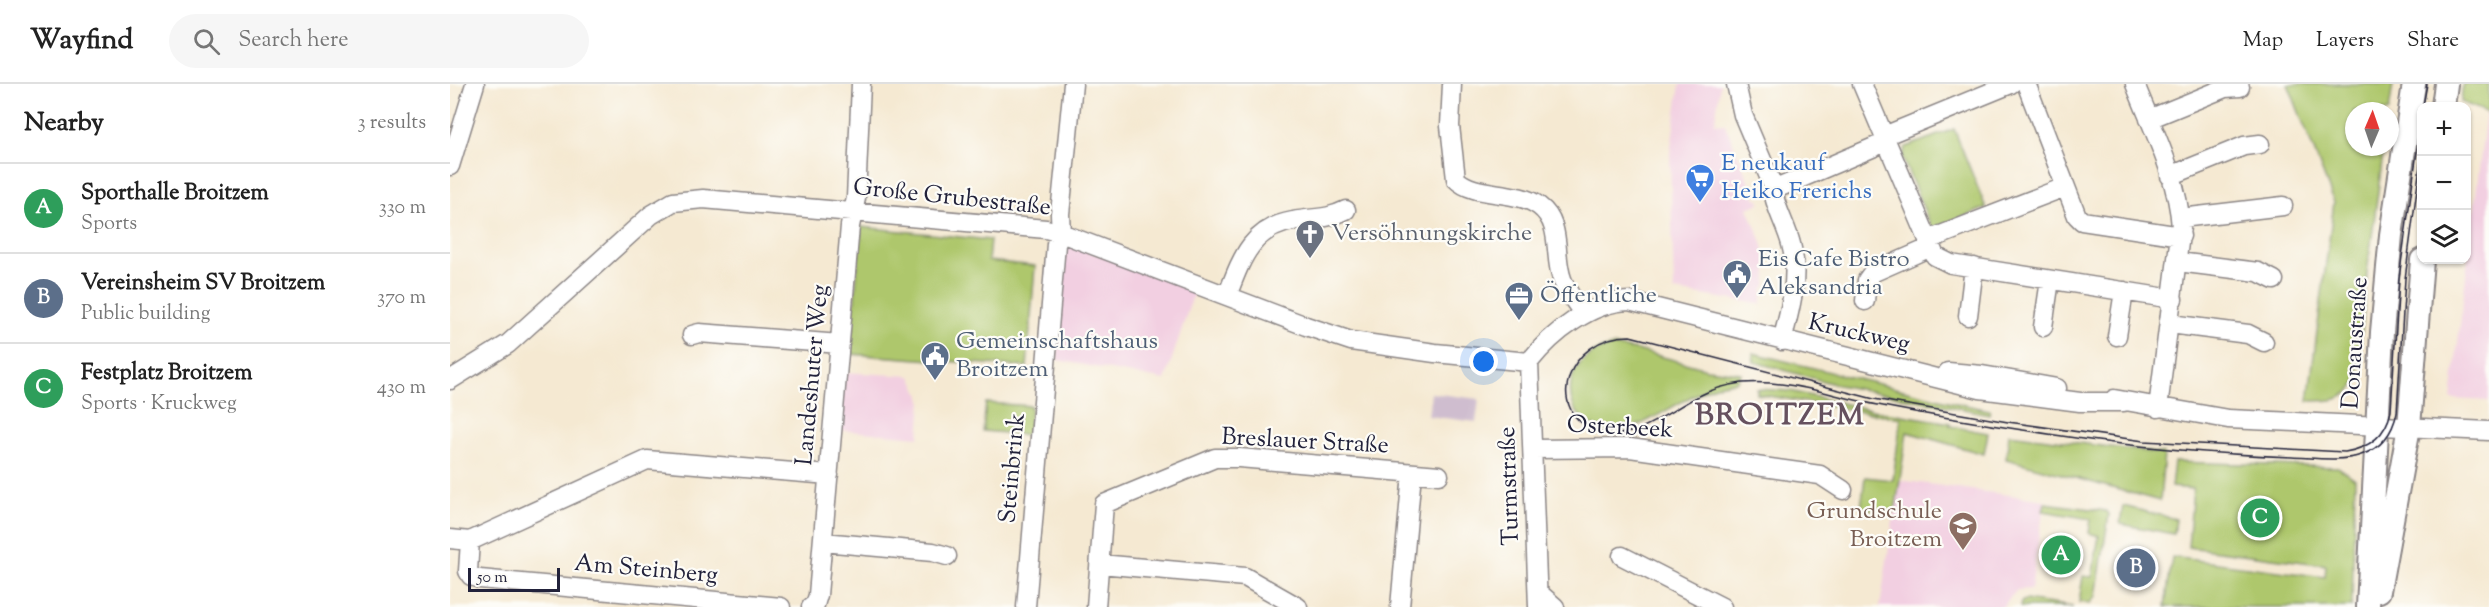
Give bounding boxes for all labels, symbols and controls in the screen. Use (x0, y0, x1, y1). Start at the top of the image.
search box (169, 14, 589, 68)
text: Wayfind (30, 21, 133, 61)
icon: search (190, 25, 223, 58)
text: Search here (238, 25, 349, 57)
text: Map (2243, 26, 2283, 56)
text: Layers (2316, 26, 2374, 56)
text: Share (2407, 26, 2459, 56)
north arrow (2345, 102, 2399, 156)
map controls (2417, 102, 2471, 264)
button: + (2417, 102, 2471, 156)
text: Nearby (24, 105, 104, 142)
text: 3 results (357, 109, 426, 138)
place label: E neukauf Heiko Frerichs (1721, 147, 1872, 209)
button: − (2417, 156, 2471, 210)
supermarket icon: E neukauf Heiko Frerichs (1684, 162, 1716, 204)
street label: Große Grubestraße (851, 171, 1053, 225)
text: Sporthalle Broitzem (81, 178, 269, 210)
text: A (35, 194, 52, 223)
text: 330 m (379, 194, 426, 223)
text: Sports (81, 210, 137, 239)
button: layers (2417, 210, 2471, 264)
place label: Versöhnungskirche (1331, 217, 1532, 251)
church icon: Versöhnungskirche (1294, 218, 1326, 260)
place label: Eis Cafe Bistro Aleksandria (1758, 243, 1910, 305)
public building icon: Eis Cafe Bistro Aleksandria (1721, 258, 1753, 300)
text: Vereinsheim SV Broitzem (81, 268, 325, 300)
street label: Donaustraße (2334, 276, 2378, 410)
place label: Öffentliche (1540, 279, 1657, 313)
office icon: Öffentliche (1503, 280, 1535, 322)
street label: Landeshuter Weg (788, 283, 838, 467)
text: B (37, 284, 50, 313)
text: 370 m (377, 284, 426, 313)
text: Public building (81, 300, 211, 329)
street label: Kruckweg (1805, 306, 1913, 362)
place label: Gemeinschaftshaus Broitzem (956, 325, 1158, 387)
public building icon: Gemeinschaftshaus Broitzem (919, 340, 951, 382)
your location (1469, 347, 1498, 376)
text: Festplatz Broitzem (81, 358, 253, 390)
text: C (35, 374, 52, 403)
text: 430 m (377, 374, 426, 403)
text: Sports · Kruckweg (81, 390, 237, 419)
district label: BROITZEM (1695, 395, 1865, 438)
street label: Osterbeek (1566, 408, 1674, 448)
street label: Steinbrink (991, 411, 1035, 525)
street label: Breslauer Straße (1220, 421, 1390, 463)
street label: Turmstraße (1491, 426, 1529, 546)
place label: Grundschule Broitzem (1807, 495, 1942, 557)
pin: C (2240, 496, 2280, 540)
school or university icon: Grundschule Broitzem (1947, 510, 1979, 552)
pin: A (2042, 532, 2080, 578)
pin: B (2116, 546, 2156, 590)
street label: Am Steinberg (573, 547, 719, 593)
scale bar (468, 565, 560, 592)
text: 50 m (477, 567, 508, 590)

